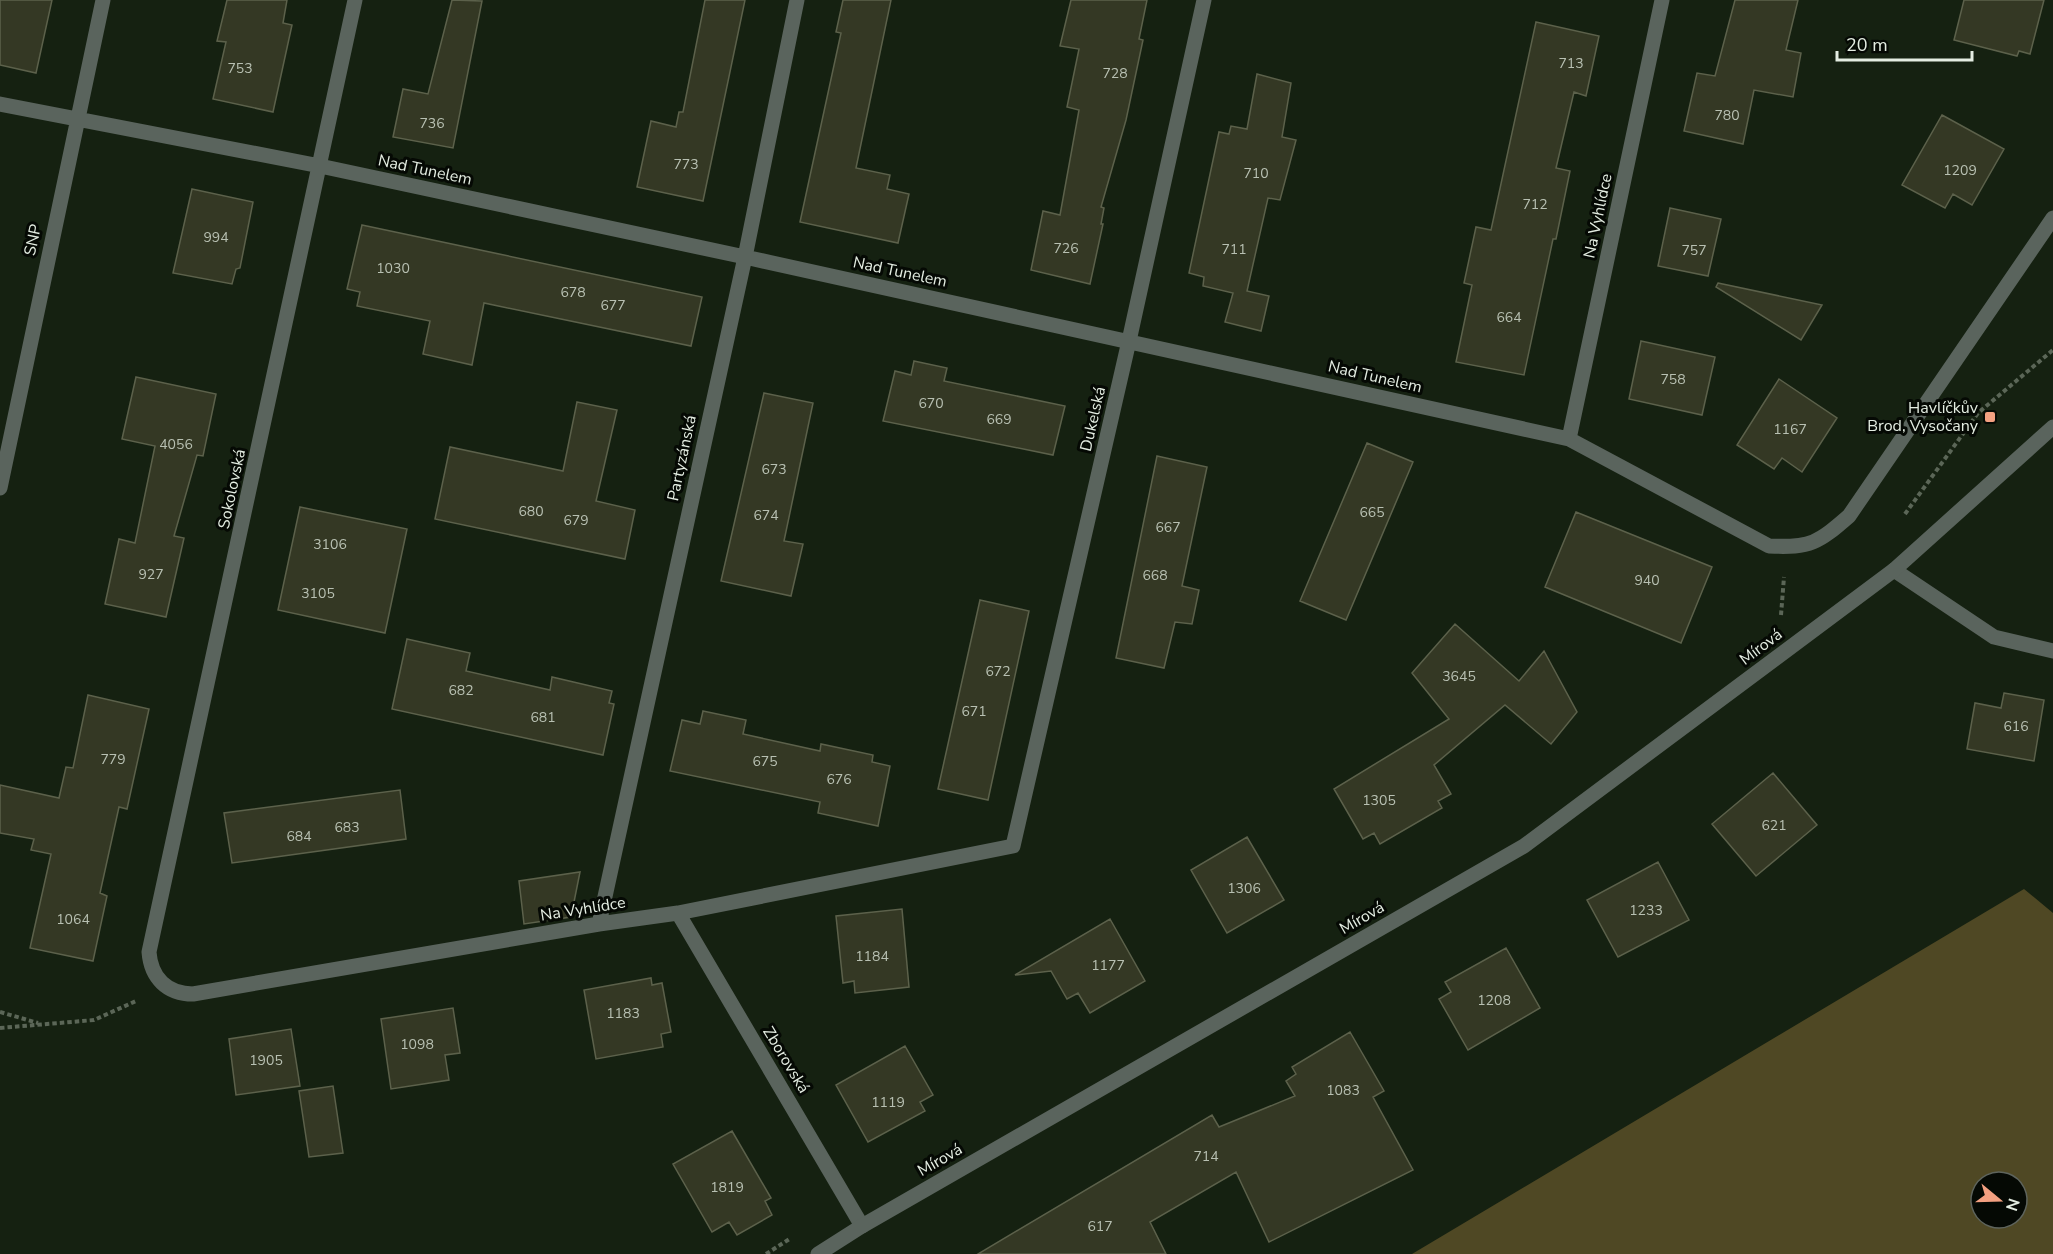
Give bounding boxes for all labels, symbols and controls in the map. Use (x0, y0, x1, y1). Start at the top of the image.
scale bar (1837, 24, 1972, 62)
text: 20 m (1846, 33, 1888, 57)
house number: 713 (1558, 54, 1584, 73)
house number: 753 (227, 59, 253, 78)
house number: 728 (1102, 64, 1128, 83)
house number: 780 (1714, 106, 1740, 125)
house number: 736 (419, 114, 445, 133)
street label: Nad Tunelem (376, 149, 474, 191)
house number: 773 (673, 155, 699, 174)
house number: 1209 (1943, 161, 1977, 180)
house number: 710 (1243, 164, 1269, 183)
street label: Na Vyhlídce (1578, 172, 1618, 260)
house number: 712 (1522, 195, 1548, 214)
street label: SNP (19, 222, 47, 258)
house number: 994 (203, 228, 229, 247)
house number: 726 (1053, 239, 1079, 258)
house number: 711 (1221, 240, 1247, 259)
house number: 757 (1681, 241, 1707, 260)
street label: Nad Tunelem (851, 251, 949, 293)
house number: 1030 (376, 259, 410, 278)
house number: 678 (560, 283, 586, 302)
house number: 677 (600, 296, 626, 315)
house number: 664 (1496, 308, 1522, 327)
street label: Nad Tunelem (1326, 356, 1424, 398)
house number: 758 (1660, 370, 1686, 389)
street label: Dukelská (1075, 384, 1111, 454)
house number: 670 (918, 394, 944, 413)
place label: Havlíčkův Brod, Vysočany (1867, 397, 1979, 437)
house number: 669 (986, 410, 1012, 429)
marker: Havlíčkův Brod, Vysočany (1983, 410, 1997, 424)
street label: Partyzánská (662, 413, 702, 503)
house number: 1167 (1773, 420, 1807, 439)
house number: 4056 (159, 435, 193, 454)
street label: Sokolovská (213, 447, 251, 531)
house number: 673 (761, 460, 787, 479)
house number: 680 (518, 502, 544, 521)
house number: 665 (1359, 503, 1385, 522)
house number: 674 (753, 506, 779, 525)
house number: 679 (563, 511, 589, 530)
house number: 667 (1155, 518, 1181, 537)
house number: 3106 (313, 535, 347, 554)
house number: 927 (138, 565, 164, 584)
house number: 668 (1142, 566, 1168, 585)
house number: 940 (1634, 571, 1660, 590)
house number: 3105 (301, 584, 335, 603)
street label: Mírová (1735, 624, 1787, 670)
house number: 672 (985, 662, 1011, 681)
house number: 3645 (1442, 667, 1476, 686)
house number: 682 (448, 681, 474, 700)
house number: 671 (961, 702, 987, 721)
house number: 681 (530, 708, 556, 727)
house number: 616 (2003, 717, 2029, 736)
house number: 779 (100, 750, 126, 769)
house number: 675 (752, 752, 778, 771)
house number: 676 (826, 770, 852, 789)
house number: 1305 (1362, 791, 1396, 810)
house number: 621 (1761, 816, 1787, 835)
house number: 683 (334, 818, 360, 837)
house number: 684 (286, 827, 312, 846)
house number: 1306 (1227, 879, 1261, 898)
street label: Na Vyhlídce (539, 891, 627, 927)
street label: Mírová (1336, 896, 1388, 940)
house number: 1233 (1629, 901, 1663, 920)
house number: 1064 (56, 910, 90, 929)
house number: 1184 (855, 947, 889, 966)
house number: 1177 (1091, 956, 1125, 975)
house number: 1208 (1477, 991, 1511, 1010)
house number: 1183 (606, 1004, 640, 1023)
street label: Zborovská (757, 1023, 815, 1097)
house number: 1098 (400, 1035, 434, 1054)
house number: 1905 (249, 1051, 283, 1070)
house number: 1083 (1326, 1081, 1360, 1100)
house number: 1119 (871, 1093, 905, 1112)
street label: Mírová (914, 1138, 966, 1182)
house number: 714 (1193, 1147, 1219, 1166)
north arrow (1969, 1170, 2029, 1230)
house number: 1819 (710, 1178, 744, 1197)
text: N (2000, 1195, 2025, 1214)
house number: 617 (1087, 1217, 1113, 1236)

